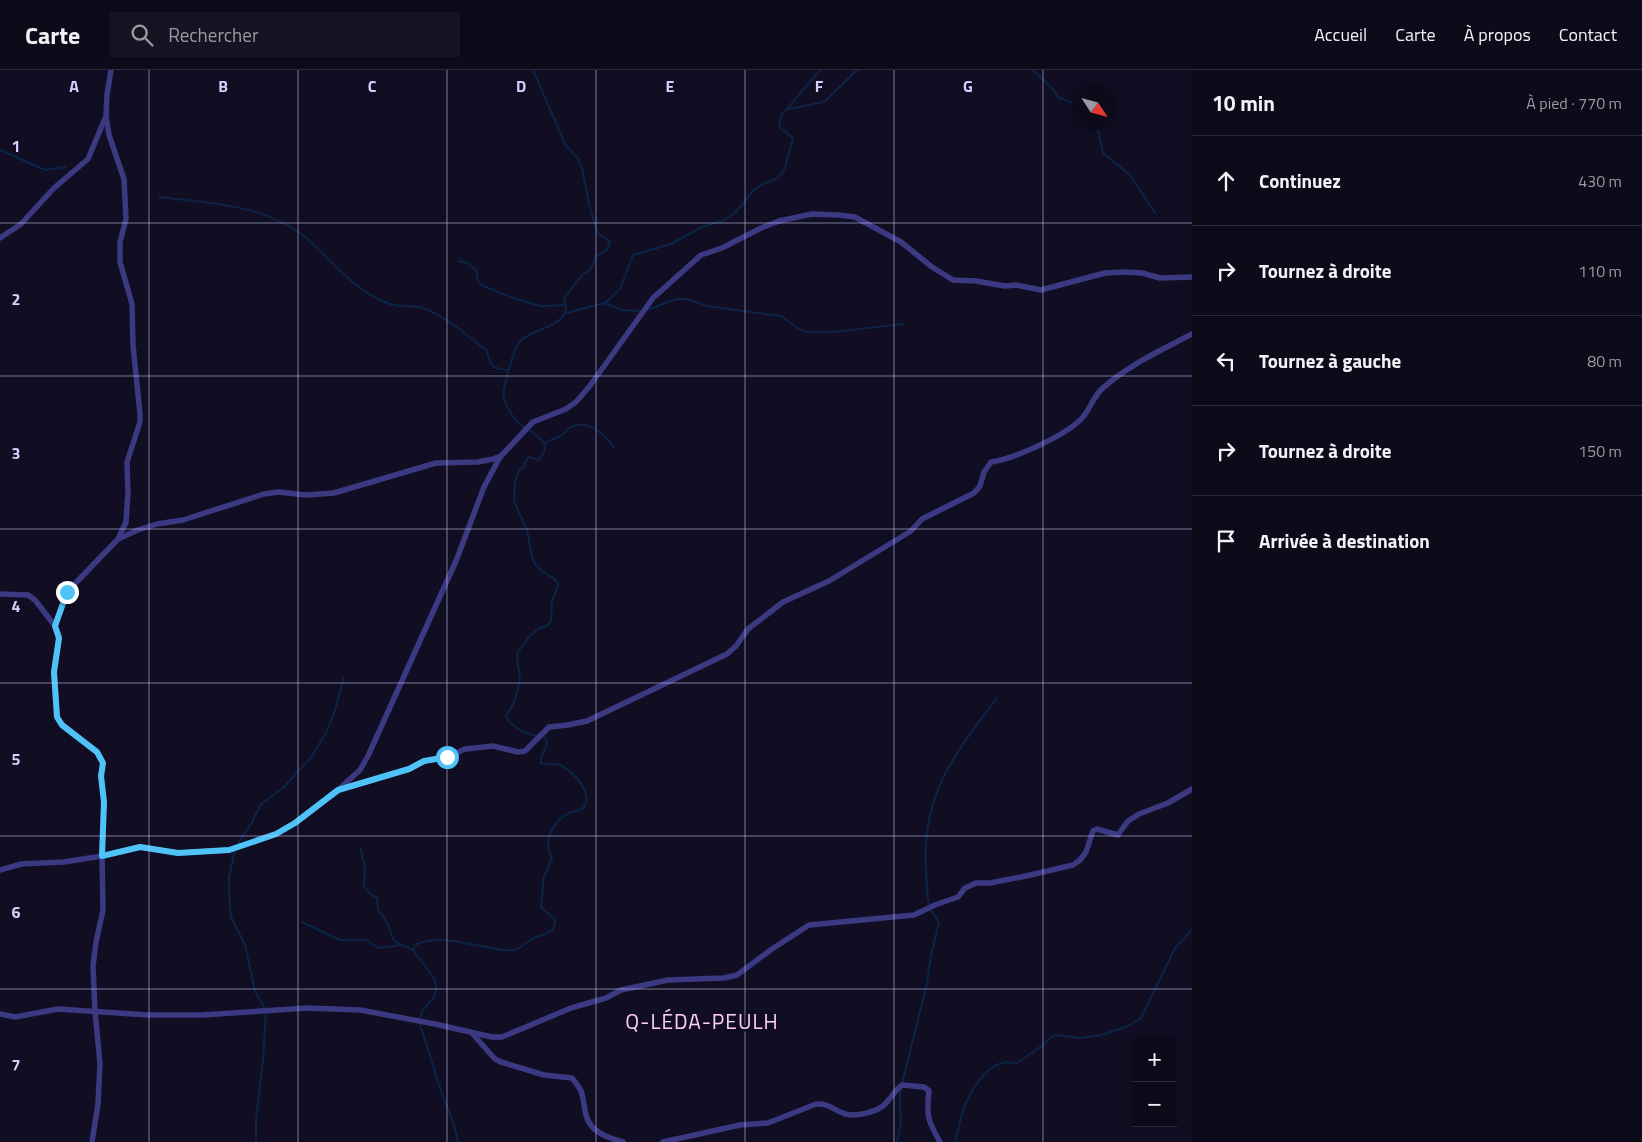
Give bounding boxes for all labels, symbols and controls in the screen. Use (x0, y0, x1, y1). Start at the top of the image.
search box (110, 12, 460, 57)
text: Carte (25, 17, 80, 53)
text: Rechercher (168, 20, 258, 49)
icon: search (128, 21, 156, 49)
text: Accueil (1314, 21, 1367, 48)
text: Carte (1395, 21, 1436, 48)
text: À propos (1464, 21, 1531, 48)
text: Contact (1559, 21, 1617, 48)
text: A (69, 74, 79, 98)
text: B (218, 74, 228, 98)
text: C (368, 74, 377, 98)
text: D (516, 74, 526, 98)
text: E (666, 74, 675, 98)
text: F (815, 74, 824, 98)
text: G (963, 74, 973, 98)
north arrow (1072, 85, 1117, 130)
text: 10 min (1212, 87, 1275, 119)
text: À pied · 770 m (1526, 91, 1622, 115)
text: 1 (12, 134, 20, 158)
text: Continuez (1259, 166, 1341, 195)
icon: ahead (1212, 167, 1240, 195)
text: 430 m (1578, 169, 1622, 193)
text: Tournez à droite (1259, 256, 1391, 285)
icon: right (1212, 257, 1240, 285)
text: 110 m (1578, 259, 1622, 283)
text: 2 (12, 287, 20, 311)
text: Tournez à gauche (1259, 346, 1401, 375)
icon: left (1212, 347, 1240, 375)
text: 80 m (1587, 349, 1622, 373)
text: Tournez à droite (1259, 436, 1391, 465)
icon: right (1212, 437, 1240, 465)
text: 150 m (1578, 439, 1622, 463)
text: 3 (12, 441, 20, 465)
text: Arrivée à destination (1259, 526, 1430, 555)
icon: arrive (1212, 527, 1240, 555)
route end (56, 581, 79, 604)
text: 4 (12, 594, 21, 618)
route start (436, 746, 459, 769)
text: 5 (12, 747, 21, 771)
text: 6 (12, 900, 21, 924)
district label: Q-LÉDA-PEULH (625, 1005, 779, 1037)
map controls (1132, 1037, 1177, 1127)
button: + (1132, 1037, 1177, 1082)
text: 7 (12, 1053, 20, 1077)
button: − (1132, 1082, 1177, 1127)

